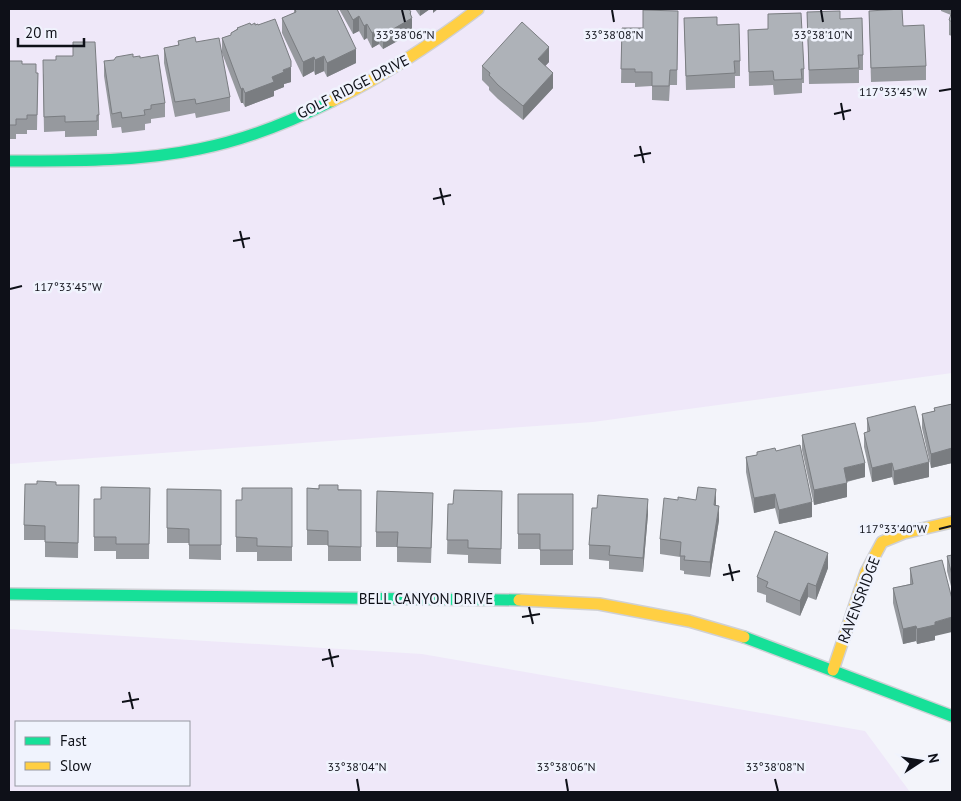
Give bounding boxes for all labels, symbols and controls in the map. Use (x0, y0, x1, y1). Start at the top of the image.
scale bar (18, 15, 84, 47)
text: 20 m (25, 23, 58, 42)
text: 33°38'06"N (375, 27, 435, 42)
text: 33°38'08"N (584, 27, 644, 42)
text: 33°38'10"N (793, 27, 853, 42)
street label: GOLF RIDGE DRIVE (294, 50, 412, 123)
text: 117°33'45"W (859, 84, 927, 99)
text: 117°33'45"W (34, 279, 102, 294)
text: 117°33'40"W (859, 521, 927, 536)
street label: RAVENSRIDGE (833, 554, 884, 646)
street label: BELL CANYON DRIVE (359, 589, 493, 608)
legend (15, 721, 190, 786)
text: Fast (60, 731, 87, 750)
north arrow (896, 736, 946, 786)
text: N (924, 752, 943, 765)
text: Slow (60, 756, 91, 775)
text: 33°38'04"N (327, 759, 387, 774)
text: 33°38'06"N (536, 759, 596, 774)
text: 33°38'08"N (745, 759, 805, 774)

